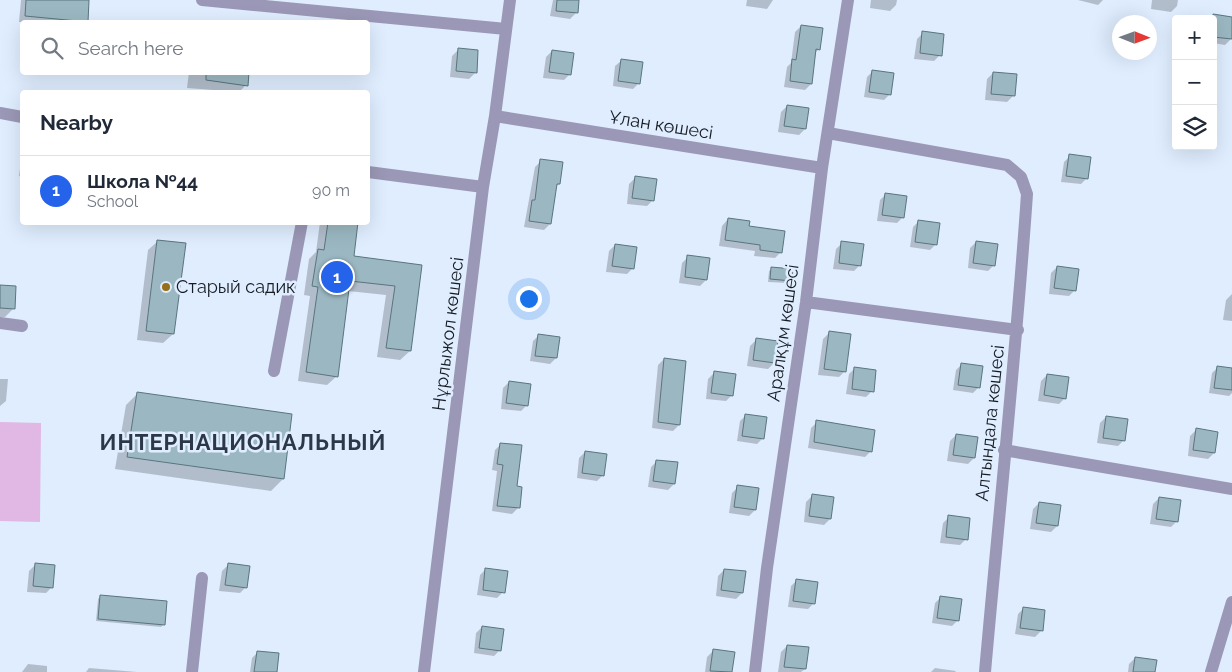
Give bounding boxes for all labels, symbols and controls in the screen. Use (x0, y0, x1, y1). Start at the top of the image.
north arrow (1112, 15, 1157, 60)
map controls (1172, 15, 1217, 150)
button: + (1172, 15, 1217, 60)
search box (20, 20, 370, 75)
icon: search (38, 34, 66, 62)
text: Search here (78, 37, 184, 59)
button: − (1172, 60, 1217, 105)
button: layers (1172, 105, 1217, 150)
street label: Ұлан көшесі (608, 106, 715, 143)
text: Nearby (40, 110, 113, 135)
text: Школа №44 (87, 170, 198, 192)
text: 1 (52, 181, 60, 200)
text: 90 m (312, 181, 350, 200)
text: School (87, 192, 138, 211)
street label: Нұрлыжол көшесі (428, 256, 467, 412)
pin: 1 (321, 258, 353, 296)
street label: Аралқұм көшесі (762, 263, 803, 403)
place label: Старый садик (176, 276, 295, 297)
marker: Старый садик (160, 281, 172, 293)
your location (516, 286, 542, 312)
street label: Алтындала көшесі (971, 344, 1008, 502)
district label: ИНТЕРНАЦИОНАЛЬНЫЙ (100, 429, 386, 455)

